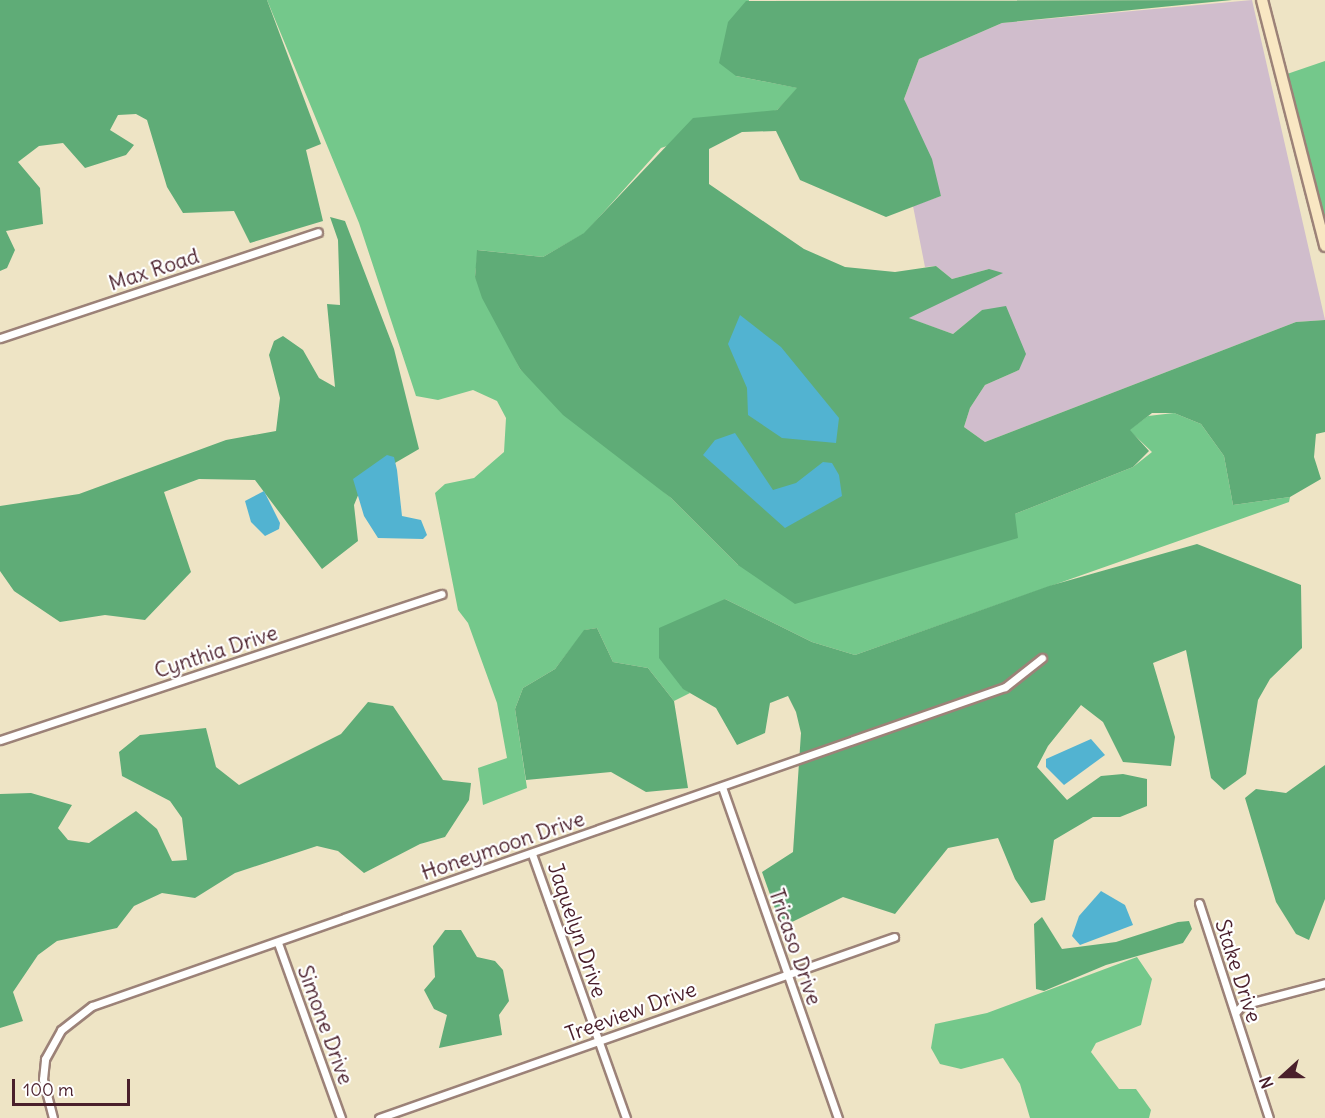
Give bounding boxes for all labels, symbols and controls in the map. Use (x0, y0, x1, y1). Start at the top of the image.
street label: Max Road (106, 244, 202, 296)
street label: Cynthia Drive (151, 620, 281, 684)
street label: Honeymoon Drive (418, 806, 588, 886)
street label: Jaquelyn Drive (542, 859, 612, 1001)
street label: Tricaso Drive (763, 886, 827, 1008)
street label: Stake Drive (1209, 916, 1267, 1026)
street label: Simone Drive (292, 962, 358, 1088)
street label: Treeview Drive (562, 977, 700, 1047)
north arrow (1253, 1046, 1313, 1106)
scale bar (15, 1067, 134, 1105)
text: N (1255, 1074, 1278, 1091)
text: 100 m (23, 1078, 74, 1101)

